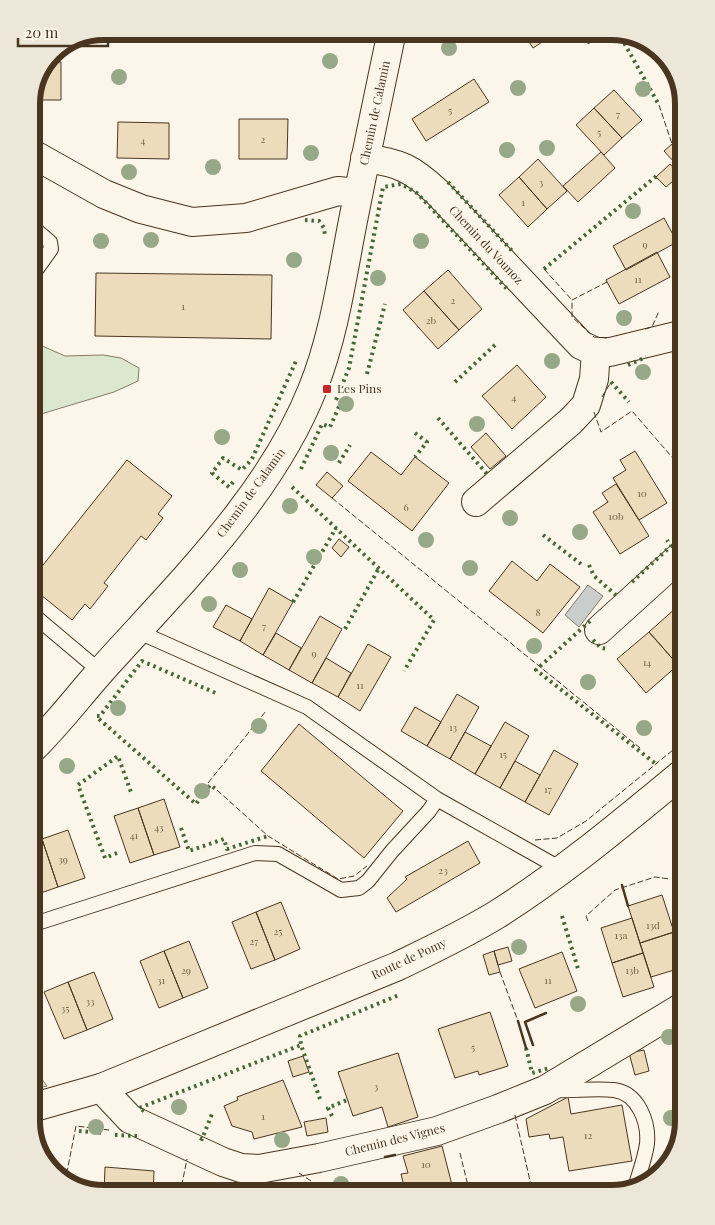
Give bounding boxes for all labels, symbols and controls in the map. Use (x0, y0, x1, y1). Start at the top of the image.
scale bar (18, 15, 108, 47)
text: 20 m (25, 22, 59, 42)
street label: Chemin de Calamin (355, 59, 393, 167)
house number: 5 (448, 103, 452, 117)
house number: 7 (616, 107, 620, 121)
house number: 5 (597, 125, 601, 139)
house number: 2 (261, 132, 266, 146)
house number: 4 (141, 133, 146, 147)
house number: 3 (539, 175, 544, 189)
house number: 1 (521, 195, 525, 209)
street label: Chemin du Vounoz (446, 202, 528, 287)
house number: 9 (642, 237, 648, 251)
house number: 11 (634, 272, 642, 286)
house number: 2 (451, 293, 456, 307)
house number: 1 (181, 299, 185, 313)
house number: 2b (426, 313, 437, 327)
place label: Les Pins (337, 380, 382, 396)
marker: Les Pins (321, 383, 333, 395)
house number: 4 (512, 390, 517, 404)
street label: Chemin de Calamin (212, 445, 288, 540)
house number: 10 (637, 486, 647, 500)
house number: 6 (403, 500, 409, 514)
house number: 10b (608, 509, 624, 523)
house number: 8 (535, 605, 541, 619)
house number: 7 (262, 619, 266, 633)
house number: 9 (311, 646, 317, 660)
house number: 14 (643, 655, 651, 669)
house number: 11 (356, 678, 364, 692)
house number: 13 (449, 720, 458, 734)
house number: 15 (499, 747, 507, 761)
house number: 17 (544, 782, 552, 796)
house number: 43 (154, 820, 164, 834)
house number: 41 (130, 828, 139, 842)
house number: 39 (58, 852, 68, 866)
house number: 23 (438, 863, 448, 877)
house number: 13d (646, 918, 660, 932)
house number: 25 (274, 924, 282, 938)
house number: 13a (614, 928, 628, 942)
house number: 27 (250, 934, 258, 948)
street label: Route de Pomy (369, 934, 449, 982)
house number: 29 (181, 963, 191, 977)
house number: 13b (625, 963, 639, 977)
house number: 31 (157, 973, 165, 987)
house number: 11 (544, 973, 552, 987)
house number: 33 (85, 994, 95, 1008)
house number: 35 (61, 1001, 69, 1015)
house number: 5 (471, 1040, 475, 1054)
house number: 3 (374, 1079, 379, 1093)
house number: 1 (261, 1109, 265, 1123)
street label: Chemin des Vignes (343, 1119, 446, 1159)
house number: 12 (584, 1128, 592, 1142)
house number: 10 (421, 1157, 431, 1171)

